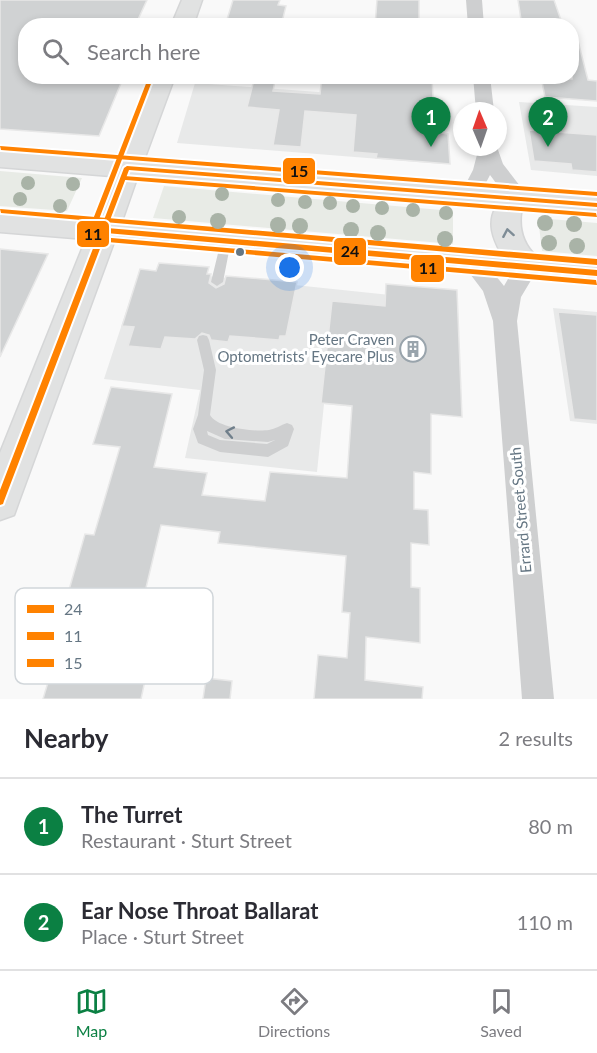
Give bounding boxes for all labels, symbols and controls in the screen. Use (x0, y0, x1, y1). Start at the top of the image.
search box (18, 18, 579, 84)
icon: search (39, 35, 72, 68)
text: Search here (87, 38, 200, 65)
pin: 1 (412, 98, 450, 147)
pin: 2 (528, 98, 568, 147)
north arrow (453, 102, 507, 156)
line badge: 15 (282, 157, 316, 185)
text: 15 (290, 161, 308, 180)
line badge: 11 (76, 220, 110, 248)
text: 11 (84, 224, 102, 243)
one-way arrow (502, 228, 515, 238)
line badge: 24 (333, 237, 367, 266)
text: 24 (341, 241, 359, 260)
unlabelled marker (234, 246, 246, 258)
your location (275, 253, 304, 282)
line badge: 11 (410, 254, 445, 283)
text: 11 (419, 258, 437, 277)
place label: Peter Craven Optometrists' Eyecare Plus (217, 330, 394, 365)
building icon: Peter Craven Optometrists' Eyecare Plus (398, 334, 428, 364)
one-way arrow (226, 426, 236, 439)
street label: Errard Street South (506, 446, 534, 574)
legend (15, 588, 213, 684)
text: 24 (64, 599, 83, 618)
text: 11 (64, 626, 83, 645)
text: 15 (64, 653, 83, 672)
text: Nearby (24, 722, 109, 754)
text: 2 results (498, 726, 573, 750)
text: The Turret (81, 801, 182, 828)
text: 1 (38, 814, 49, 838)
text: 80 m (528, 814, 573, 838)
text: Restaurant · Sturt Street (81, 828, 292, 852)
text: Ear Nose Throat Ballarat (81, 897, 319, 924)
text: 2 (38, 910, 49, 934)
text: 110 m (517, 910, 573, 934)
text: Place · Sturt Street (81, 924, 244, 948)
tab: Map (75, 985, 108, 1040)
tab: Directions (258, 985, 330, 1040)
tab: Saved (480, 985, 522, 1040)

